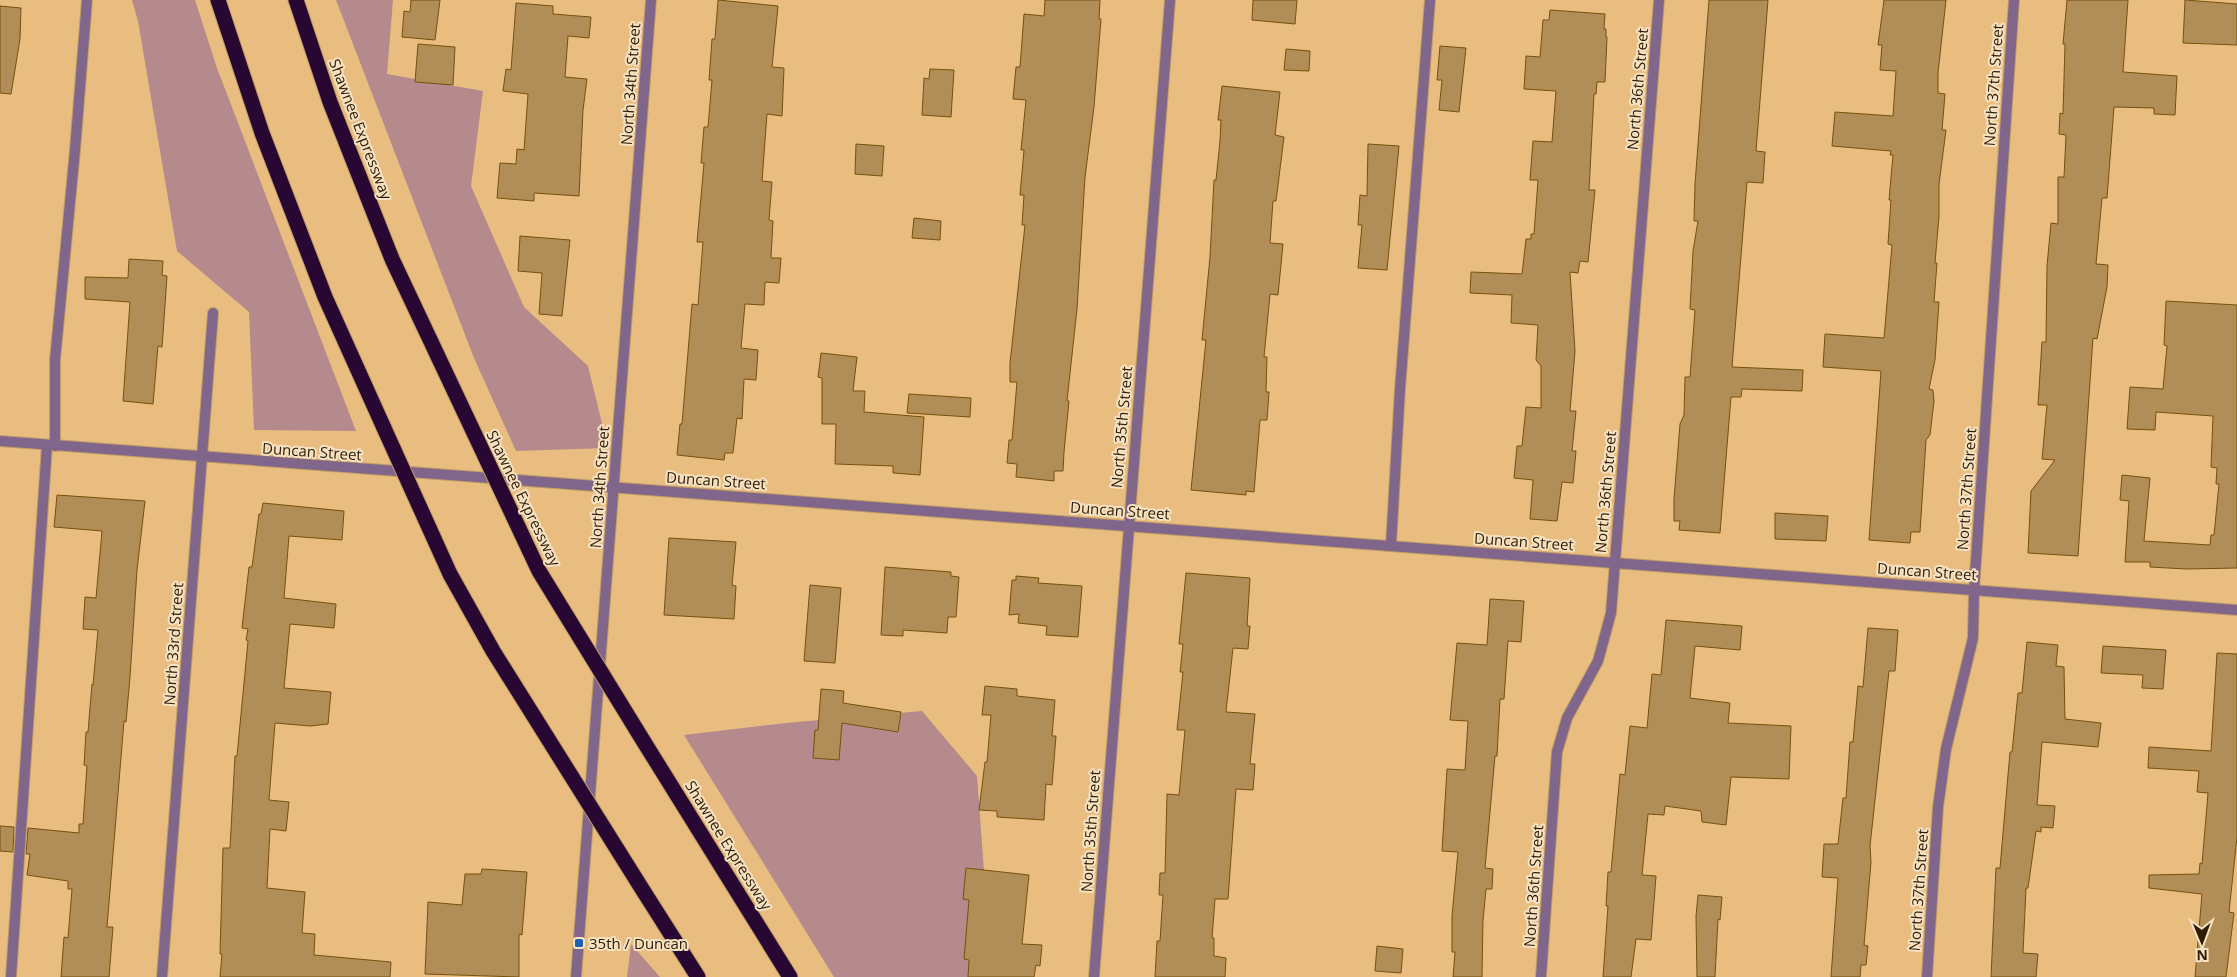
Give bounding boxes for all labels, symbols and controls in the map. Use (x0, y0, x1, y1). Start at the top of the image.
street label: North 34th Street (616, 22, 644, 146)
street label: North 37th Street (1979, 23, 2007, 147)
street label: North 36th Street (1622, 27, 1652, 151)
street label: Shawnee Expressway (325, 56, 397, 203)
street label: North 35th Street (1106, 365, 1136, 489)
street label: North 34th Street (585, 425, 613, 549)
street label: Shawnee Expressway (482, 427, 566, 570)
street label: North 37th Street (1952, 427, 1980, 551)
street label: North 36th Street (1590, 430, 1620, 554)
street label: Duncan Street (262, 438, 362, 464)
street label: Duncan Street (666, 467, 766, 493)
street label: Duncan Street (1070, 497, 1170, 523)
street label: Duncan Street (1474, 528, 1574, 554)
street label: Duncan Street (1877, 558, 1977, 584)
street label: North 33rd Street (159, 582, 187, 706)
street label: North 35th Street (1076, 769, 1104, 893)
street label: Shawnee Expressway (681, 777, 777, 914)
street label: North 36th Street (1519, 824, 1547, 948)
street label: North 37th Street (1904, 828, 1932, 952)
north arrow (2177, 917, 2227, 967)
place label: 35th / Duncan (589, 933, 688, 953)
marker: 35th / Duncan (573, 937, 585, 949)
text: N (2196, 946, 2208, 965)

